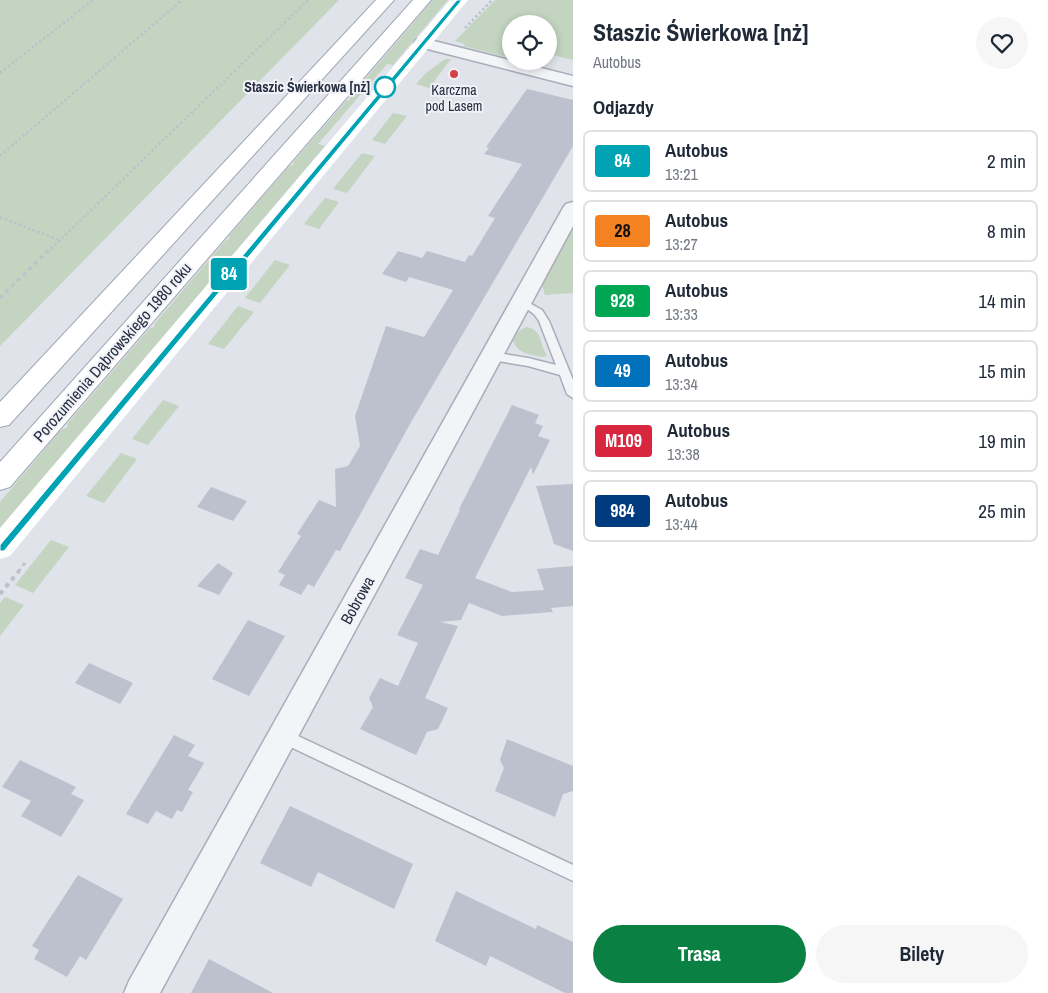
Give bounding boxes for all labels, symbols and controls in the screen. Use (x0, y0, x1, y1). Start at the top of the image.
map controls (502, 15, 557, 70)
button: locate (502, 15, 557, 70)
text: Staszic Świerkowa [nż] (593, 16, 808, 48)
button: heart (976, 17, 1028, 69)
text: Autobus (593, 51, 641, 73)
marker: Karczma pod Lasem (448, 68, 460, 80)
marker: Staszic Świerkowa [nż] (374, 76, 396, 98)
place label: Staszic Świerkowa [nż] (244, 78, 370, 96)
place label: Karczma pod Lasem (426, 81, 482, 115)
text: Odjazdy (593, 94, 654, 120)
text: Autobus (665, 137, 728, 163)
text: 84 (614, 148, 631, 173)
text: 2 min (987, 148, 1026, 174)
text: 13:21 (665, 163, 698, 185)
text: Autobus (665, 207, 728, 233)
text: 28 (614, 218, 631, 243)
text: 8 min (987, 218, 1026, 244)
text: 13:27 (665, 233, 698, 255)
street label: Porozumienia Dąbrowskiego 1980 roku (28, 258, 196, 446)
line badge: 84 (206, 258, 252, 290)
text: 84 (221, 261, 237, 286)
text: Autobus (665, 277, 728, 303)
text: 928 (610, 288, 635, 313)
text: 14 min (978, 288, 1026, 314)
text: 13:33 (665, 303, 698, 325)
text: Autobus (665, 347, 728, 373)
text: 49 (614, 358, 631, 383)
text: 15 min (978, 358, 1026, 384)
text: 13:34 (665, 373, 698, 395)
text: Autobus (667, 417, 730, 443)
text: M109 (605, 428, 642, 453)
text: 19 min (978, 428, 1026, 454)
text: 13:38 (667, 443, 700, 465)
text: Autobus (665, 487, 728, 513)
text: 984 (610, 498, 635, 523)
text: 25 min (978, 498, 1026, 524)
text: 13:44 (665, 513, 698, 535)
street label: Bobrowa (335, 571, 380, 628)
button: Trasa (593, 925, 806, 983)
button: Bilety (816, 925, 1028, 983)

